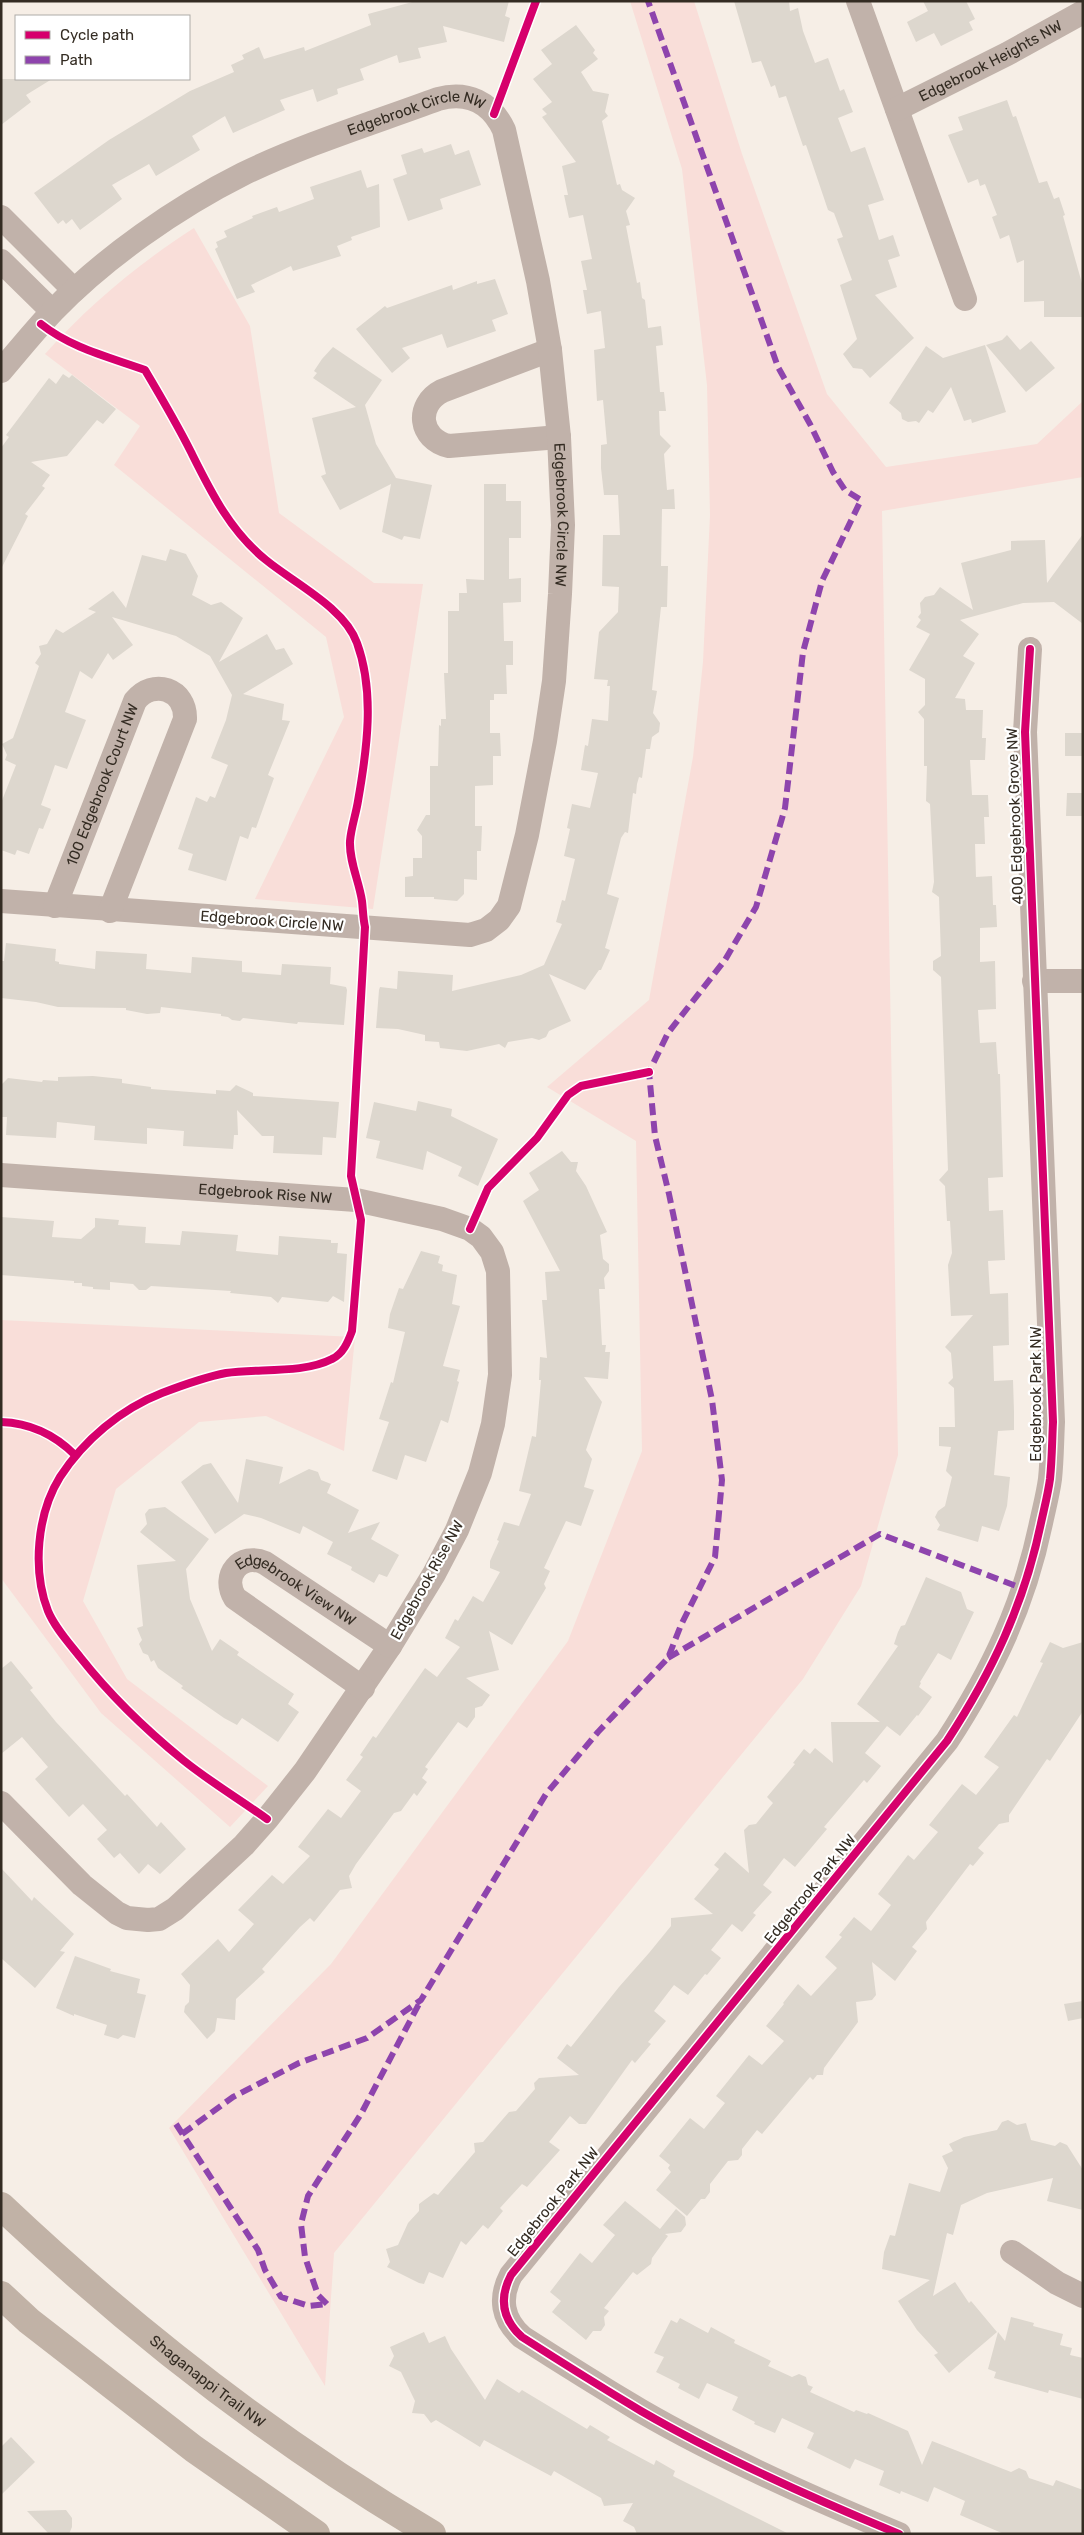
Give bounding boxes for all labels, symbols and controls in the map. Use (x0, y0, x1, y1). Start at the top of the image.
legend (15, 15, 190, 80)
street label: Edgebrook Heights NW (916, 16, 1065, 106)
text: Cycle path (60, 26, 134, 44)
text: Path (60, 51, 93, 69)
street label: Edgebrook Circle NW (345, 87, 489, 140)
street label: Edgebrook Circle NW (550, 442, 572, 587)
street label: 100 Edgebrook Court NW (62, 701, 142, 869)
street label: 400 Edgebrook Grove NW (1003, 727, 1027, 905)
street label: Edgebrook Circle NW (200, 907, 344, 935)
street label: Edgebrook Rise NW (198, 1180, 333, 1207)
street label: Edgebrook Park NW (1027, 1326, 1045, 1462)
street label: Edgebrook Rise NW (387, 1517, 467, 1643)
street label: Edgebrook View NW (232, 1551, 359, 1630)
street label: Edgebrook Park NW (760, 1831, 860, 1947)
street label: Edgebrook Park NW (503, 2144, 603, 2260)
street label: Shaganappi Trail NW (146, 2331, 269, 2431)

